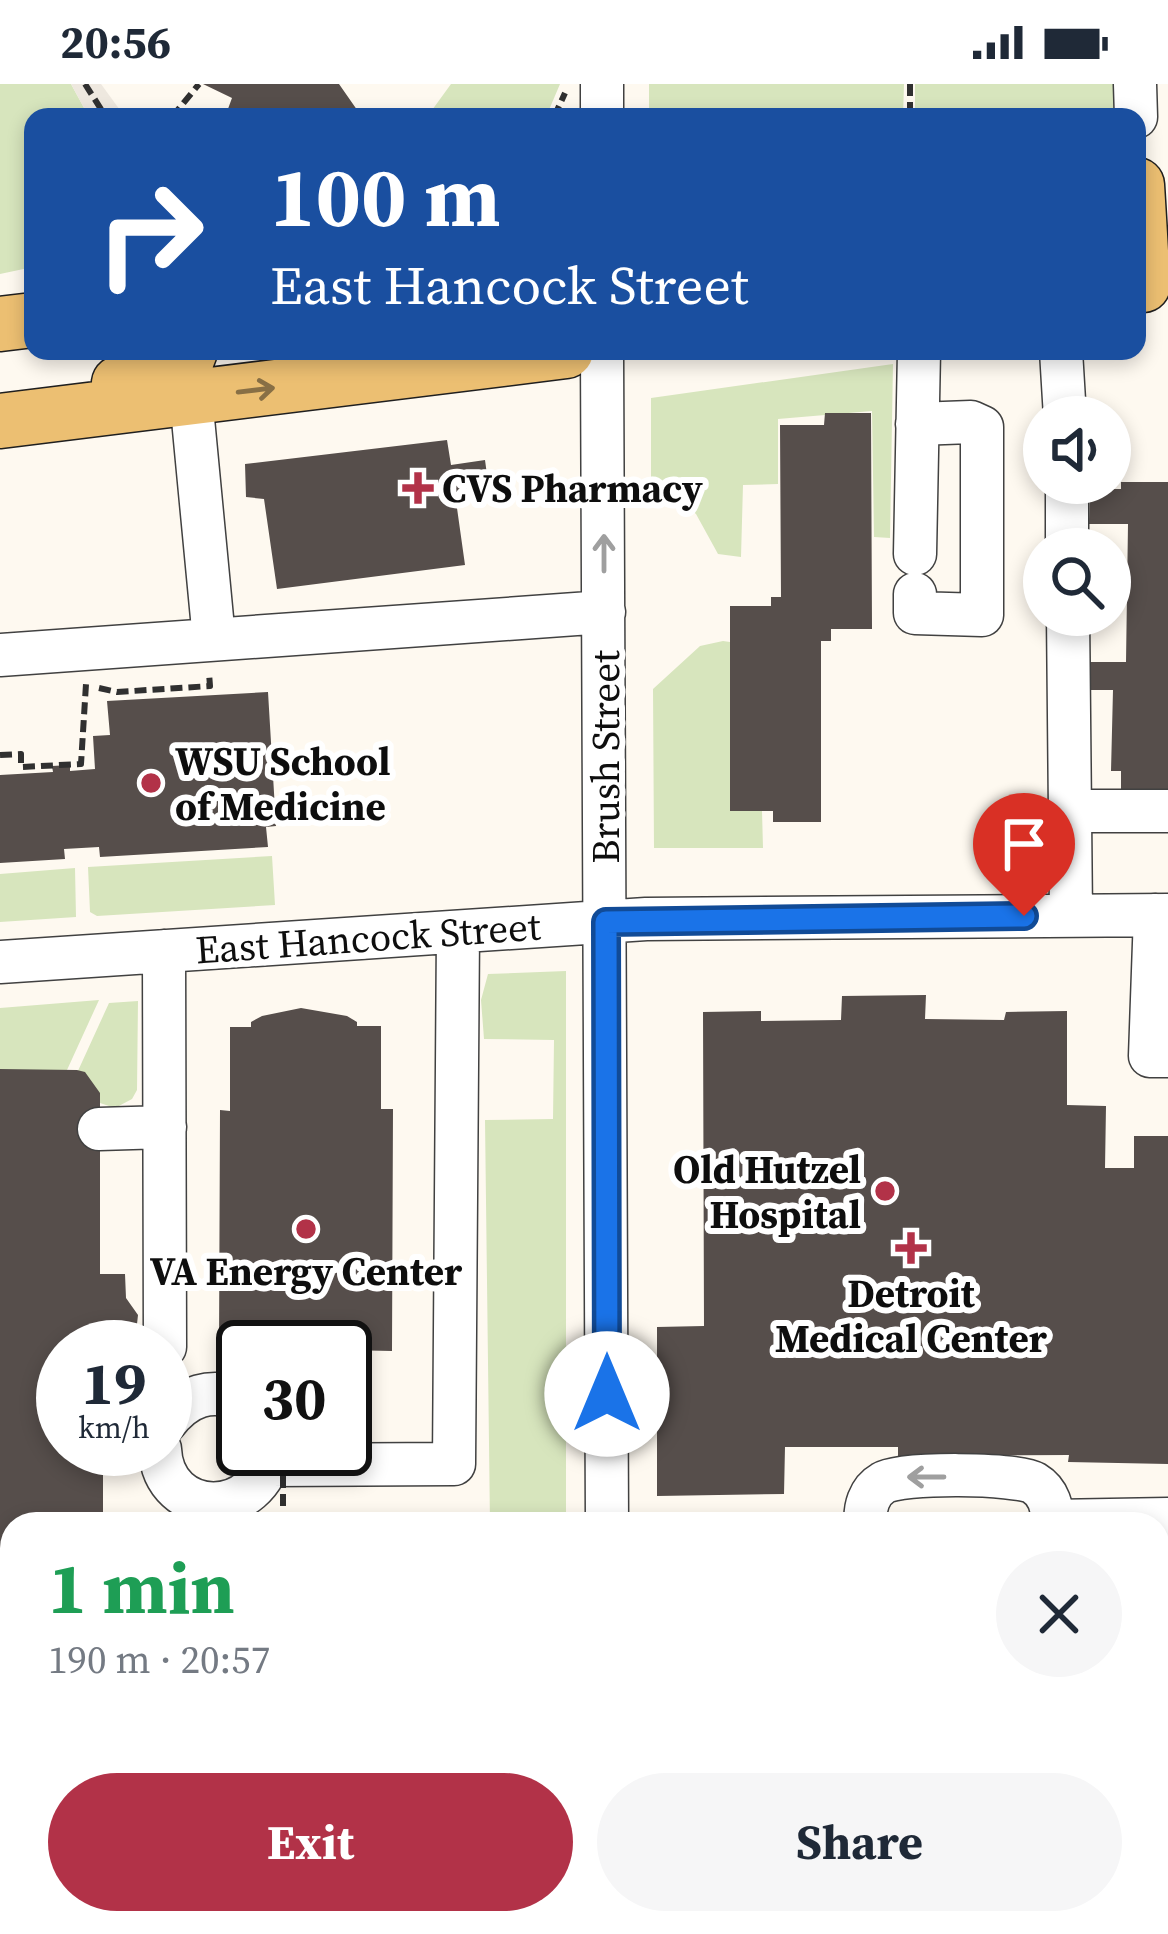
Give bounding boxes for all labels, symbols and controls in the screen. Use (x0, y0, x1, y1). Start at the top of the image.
text: 20:56 (60, 11, 171, 73)
text: 100 m (270, 139, 501, 254)
icon: right (72, 156, 228, 312)
text: East Hancock Street (270, 248, 749, 322)
one-way arrow (236, 378, 275, 400)
map controls (1023, 396, 1131, 636)
button: sound (1023, 396, 1131, 504)
place label: CVS Pharmacy (442, 462, 703, 515)
marker: CVS Pharmacy (405, 475, 431, 501)
button: search (1023, 528, 1131, 636)
one-way arrow (593, 534, 615, 573)
street label: Brush Street (579, 650, 632, 864)
place label: WSU School of Medicine (175, 735, 391, 833)
marker: WSU School of Medicine (138, 770, 164, 796)
pin (973, 793, 1075, 916)
icon: arrive (991, 811, 1057, 877)
street label: East Hancock Street (194, 899, 543, 976)
place label: Old Hutzel Hospital (673, 1143, 861, 1241)
marker: Old Hutzel Hospital (872, 1178, 898, 1204)
marker: VA Energy Center (293, 1216, 319, 1242)
marker: Detroit Medical Center (895, 1232, 927, 1264)
place label: VA Energy Center (150, 1245, 463, 1298)
place label: Detroit Medical Center (775, 1267, 1048, 1365)
speed limit sign: 30 (216, 1320, 372, 1476)
position arrow (544, 1331, 670, 1457)
text: 19 (81, 1342, 147, 1424)
text: km/h (78, 1407, 150, 1448)
one-way arrow (907, 1466, 946, 1488)
text: 1 min (48, 1538, 235, 1637)
button: close (996, 1551, 1122, 1677)
text: 190 m · 20:57 (48, 1633, 270, 1686)
button: Exit (48, 1773, 573, 1911)
button: Share (597, 1773, 1122, 1911)

